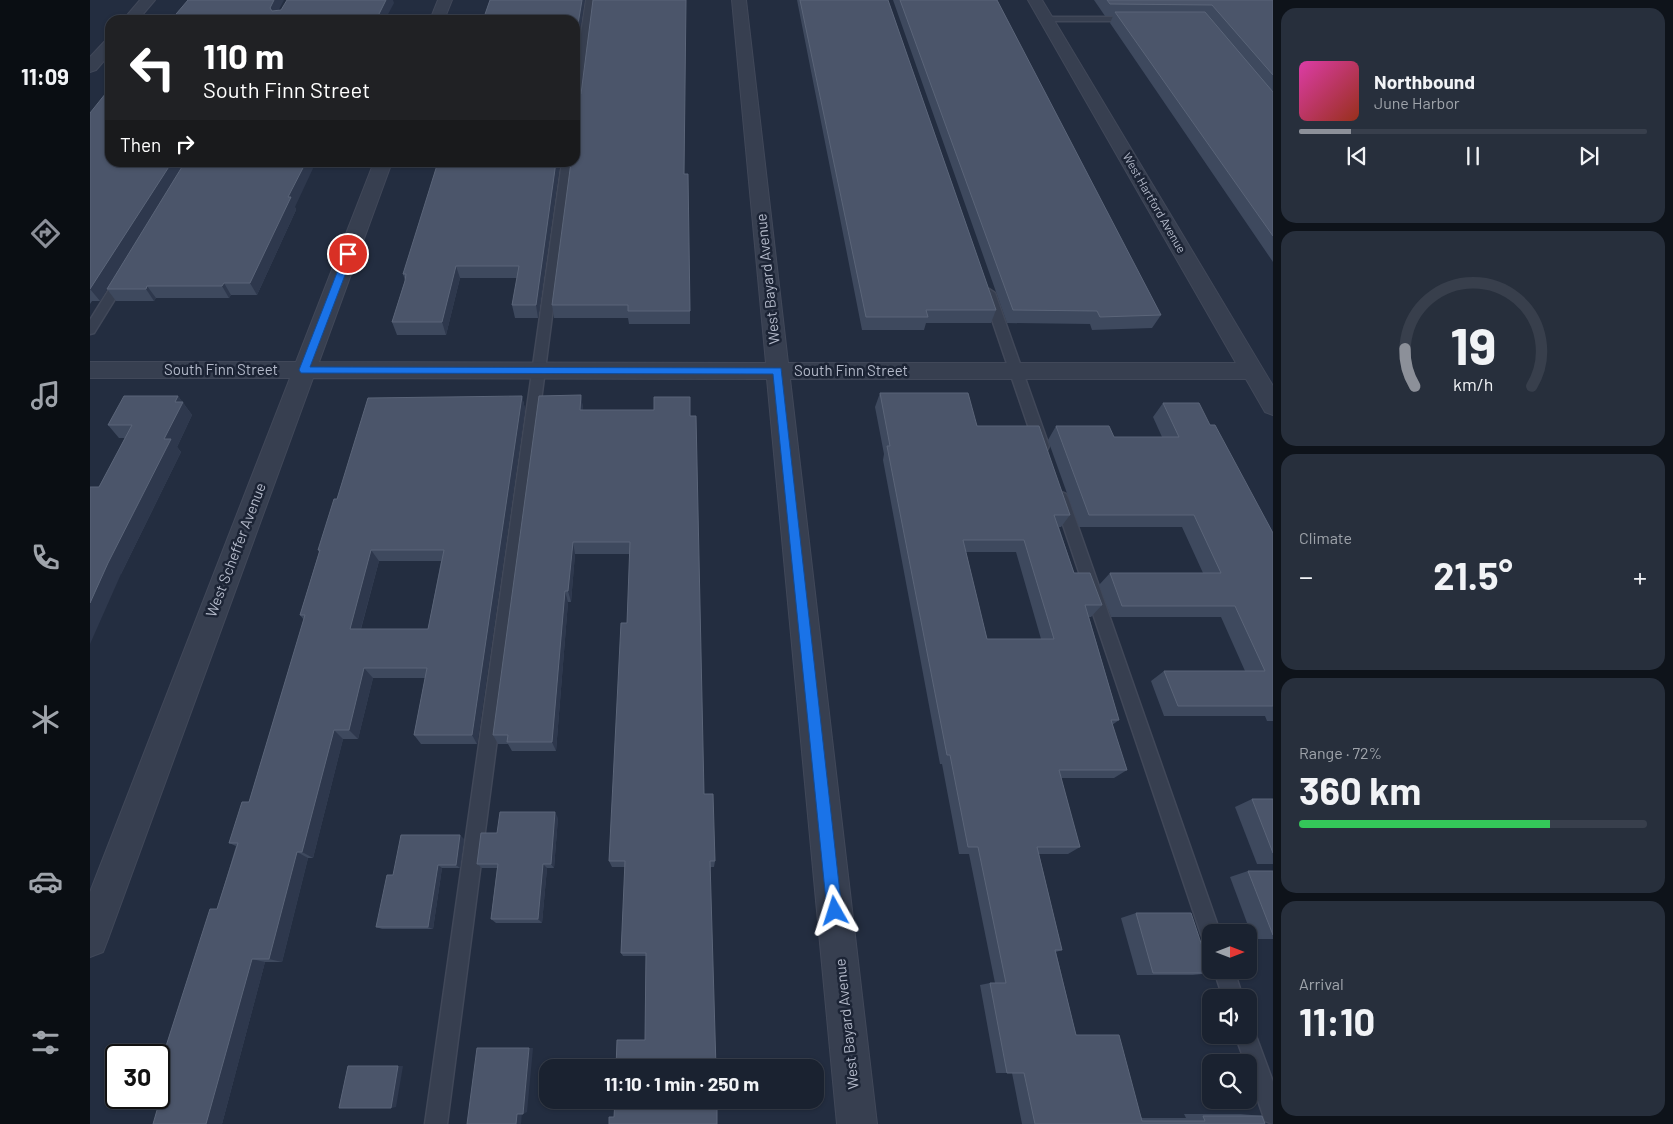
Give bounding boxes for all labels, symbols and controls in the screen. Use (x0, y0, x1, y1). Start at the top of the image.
text: 110 m (203, 34, 284, 76)
icon: left (120, 35, 185, 100)
text: 11:09 (21, 63, 69, 89)
text: Northbound (1374, 70, 1475, 93)
text: South Finn Street (203, 76, 370, 102)
text: June Harbor (1374, 93, 1460, 112)
icon: right (171, 130, 199, 158)
text: Then (120, 133, 161, 156)
icon: previous (1343, 142, 1371, 170)
icon: pause (1459, 142, 1487, 170)
icon: next (1575, 142, 1603, 170)
street label: West Hartford Avenue (1120, 150, 1189, 255)
street label: West Bayard Avenue (751, 213, 783, 345)
icon: directions (28, 216, 63, 251)
pin (327, 233, 369, 275)
icon: arrive (334, 240, 362, 268)
text: 19 (1450, 313, 1496, 375)
street label: South Finn Street (164, 360, 278, 378)
street label: South Finn Street (794, 361, 908, 379)
text: km/h (1453, 373, 1493, 395)
icon: music (28, 378, 63, 413)
street label: West Scheffer Avenue (201, 480, 269, 619)
text: Climate (1299, 528, 1352, 547)
icon: phone (28, 540, 63, 575)
text: 21.5° (1433, 552, 1513, 598)
text: − (1299, 559, 1313, 593)
text: + (1633, 559, 1647, 593)
icon: climate (28, 702, 63, 737)
text: Range · 72% (1299, 743, 1382, 762)
text: 360 km (1299, 767, 1421, 813)
icon: car (28, 864, 63, 899)
position arrow (808, 884, 860, 936)
north arrow (1202, 924, 1258, 979)
map controls (1202, 924, 1257, 1109)
street label: West Bayard Avenue (830, 958, 862, 1090)
text: Arrival (1299, 974, 1344, 993)
button: sound (1202, 989, 1257, 1044)
text: 11:10 (1299, 998, 1375, 1044)
icon: filters (28, 1025, 63, 1060)
speed limit sign: 30 (105, 1044, 170, 1109)
button: search (1202, 1054, 1257, 1109)
text: 11:10 · 1 min · 250 m (604, 1072, 759, 1095)

